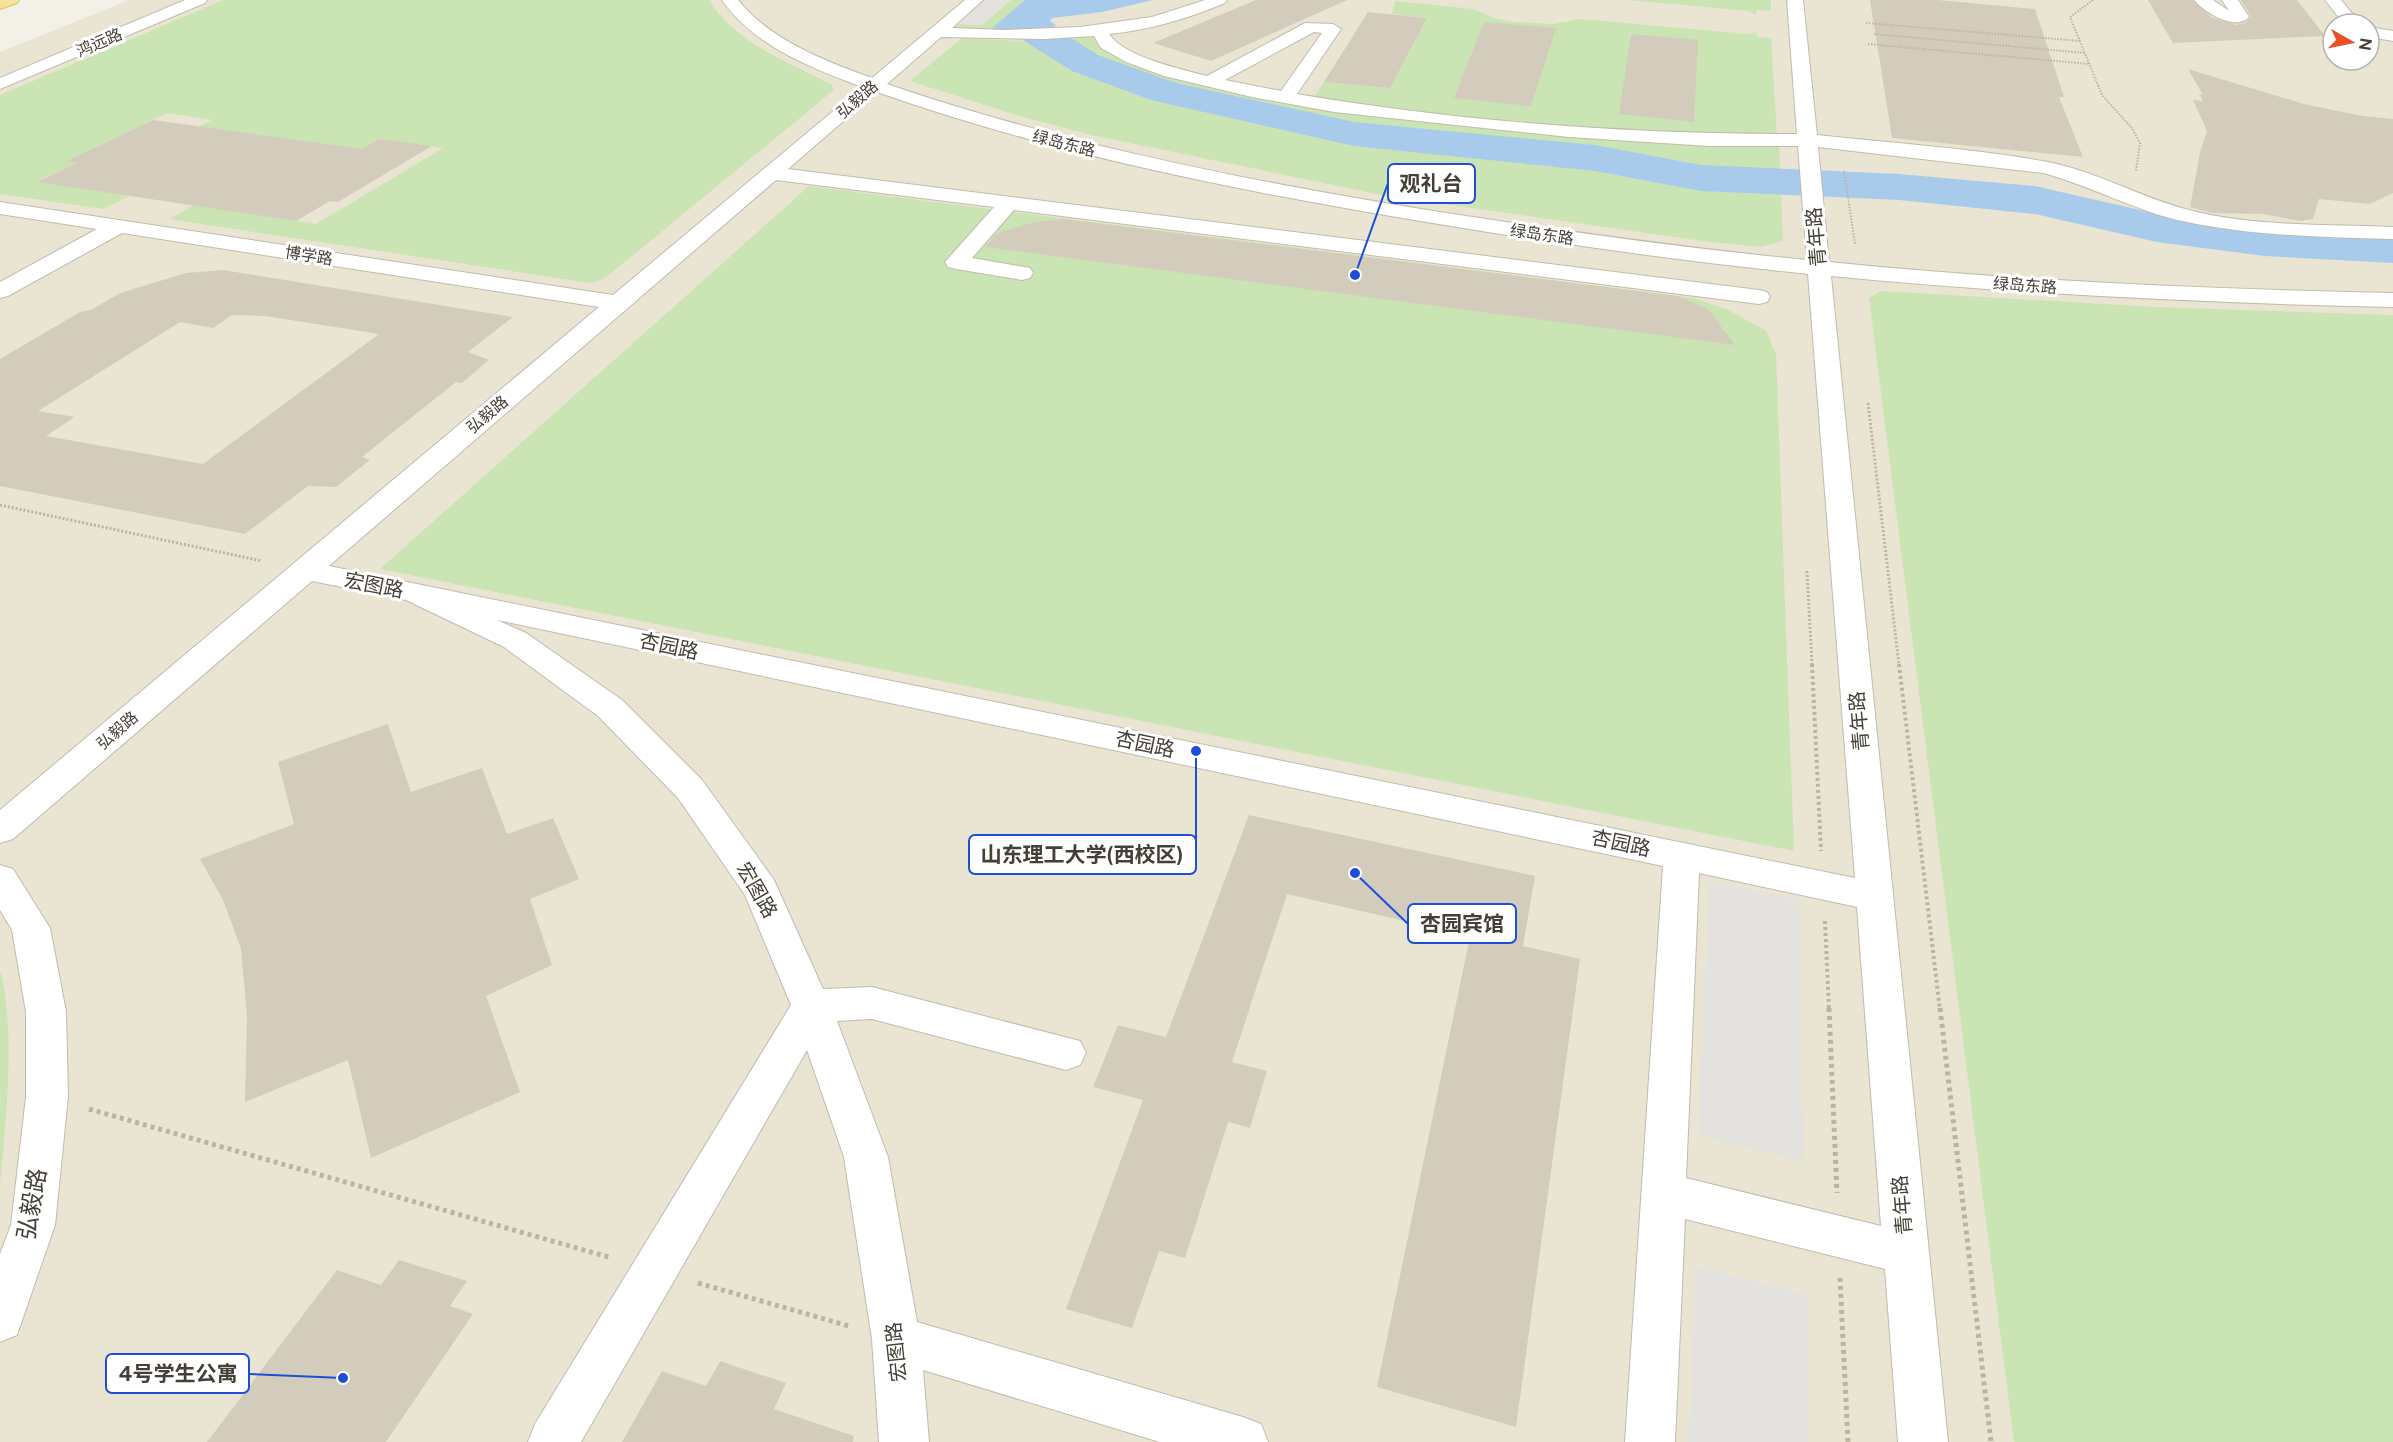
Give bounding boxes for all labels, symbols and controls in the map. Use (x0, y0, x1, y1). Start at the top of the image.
north arrow (2321, 12, 2381, 72)
street label: 鸿远路 (73, 24, 125, 61)
text: N (2355, 37, 2376, 52)
street label: 弘毅路 (833, 76, 882, 122)
street label: 绿岛东路 (1031, 127, 1097, 160)
callout: 观礼台 (1388, 164, 1475, 203)
text: 观礼台 (1400, 171, 1463, 196)
street label: 青年路 (1801, 206, 1831, 268)
street label: 绿岛东路 (1509, 221, 1575, 248)
street label: 博学路 (284, 242, 334, 269)
street label: 绿岛东路 (1992, 274, 2058, 297)
street label: 弘毅路 (463, 392, 512, 437)
street label: 宏图路 (342, 567, 406, 603)
street label: 杏园路 (637, 628, 701, 664)
street label: 青年路 (1844, 690, 1874, 752)
street label: 弘毅路 (93, 707, 142, 753)
street label: 杏园路 (1113, 726, 1177, 762)
street label: 杏园路 (1589, 825, 1653, 861)
callout: 山东理工大学(西校区) (969, 835, 1196, 874)
text: 山东理工大学(西校区) (980, 842, 1184, 867)
street label: 宏图路 (732, 858, 782, 922)
callout: 杏园宾馆 (1408, 904, 1516, 943)
text: 杏园宾馆 (1420, 911, 1504, 936)
street label: 弘毅路 (11, 1166, 51, 1242)
street label: 青年路 (1887, 1174, 1917, 1236)
street label: 宏图路 (881, 1321, 911, 1383)
callout: 4号学生公寓 (106, 1354, 249, 1393)
text: 4号学生公寓 (119, 1361, 237, 1386)

